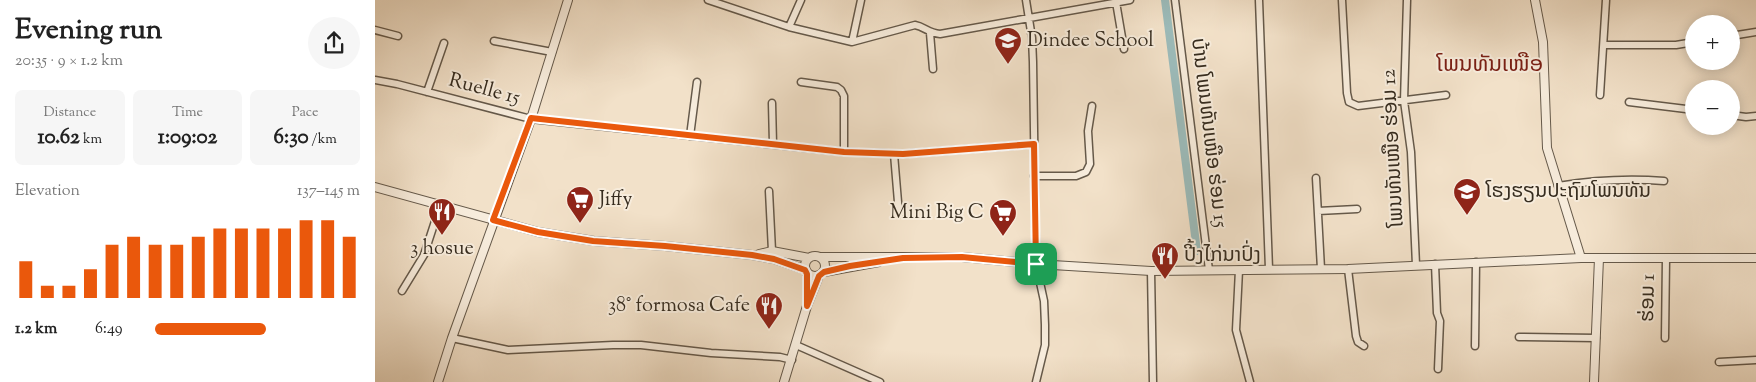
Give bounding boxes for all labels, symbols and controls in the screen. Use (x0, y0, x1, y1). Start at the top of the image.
text: Evening run (15, 11, 162, 51)
map controls (1685, 15, 1740, 135)
button: + (1685, 15, 1740, 70)
button: share (308, 17, 360, 69)
school or university icon: Dindee School (993, 26, 1023, 65)
place label: Dindee School (1027, 27, 1154, 56)
street label: ບ້ານ ໂພນທັນເໜືອ ຮ່ອມ 15 (1182, 36, 1234, 230)
text: 20:35 · 9 × 1.2 km (15, 50, 123, 73)
district label: ໂພນທັນເໜືອ (1436, 50, 1543, 82)
street label: Ruelle 15 (445, 67, 523, 113)
street label: ໂພນທັນເໜືອ ຮ່ອມ 12 (1375, 68, 1413, 229)
button: − (1685, 80, 1740, 135)
text: Distance (43, 103, 96, 123)
text: Time (172, 103, 203, 123)
text: Pace (292, 103, 319, 123)
text: 10.62 (38, 123, 80, 153)
text: 1:09:02 (158, 123, 217, 153)
text: 6:30 (273, 123, 309, 153)
text: km (80, 130, 102, 150)
text: /km (309, 130, 337, 150)
school or university icon: ໂຮງຮຽນປະຖົມໂພນທັນ (1452, 177, 1482, 216)
place label: ໂຮງຮຽນປະຖົມໂພນທັນ (1485, 178, 1651, 207)
text: Elevation (15, 180, 80, 203)
text: 137–145 m (297, 180, 360, 203)
supermarket icon: Jiffy (565, 185, 595, 224)
place label: Jiffy (598, 186, 633, 215)
restaurant icon: 3 hosue (427, 197, 457, 236)
supermarket icon: Mini Big C (988, 198, 1018, 237)
place label: Mini Big C (890, 199, 984, 228)
place label: 3 hosue (410, 235, 474, 264)
place label: ປີ້ງໄກ່ນາປົ່ງ (1184, 238, 1261, 271)
restaurant icon: ປີ້ງໄກ່ນາປົ່ງ (1150, 241, 1180, 280)
pin (1015, 243, 1057, 285)
icon: arrive (1022, 250, 1050, 278)
street label: ຮ່ອມ 1 (1634, 274, 1664, 322)
restaurant icon: 38° formosa Cafe (754, 291, 784, 330)
place label: 38° formosa Cafe (608, 292, 750, 321)
text: 1.2 km (15, 318, 57, 341)
text: 6:49 (95, 318, 123, 341)

